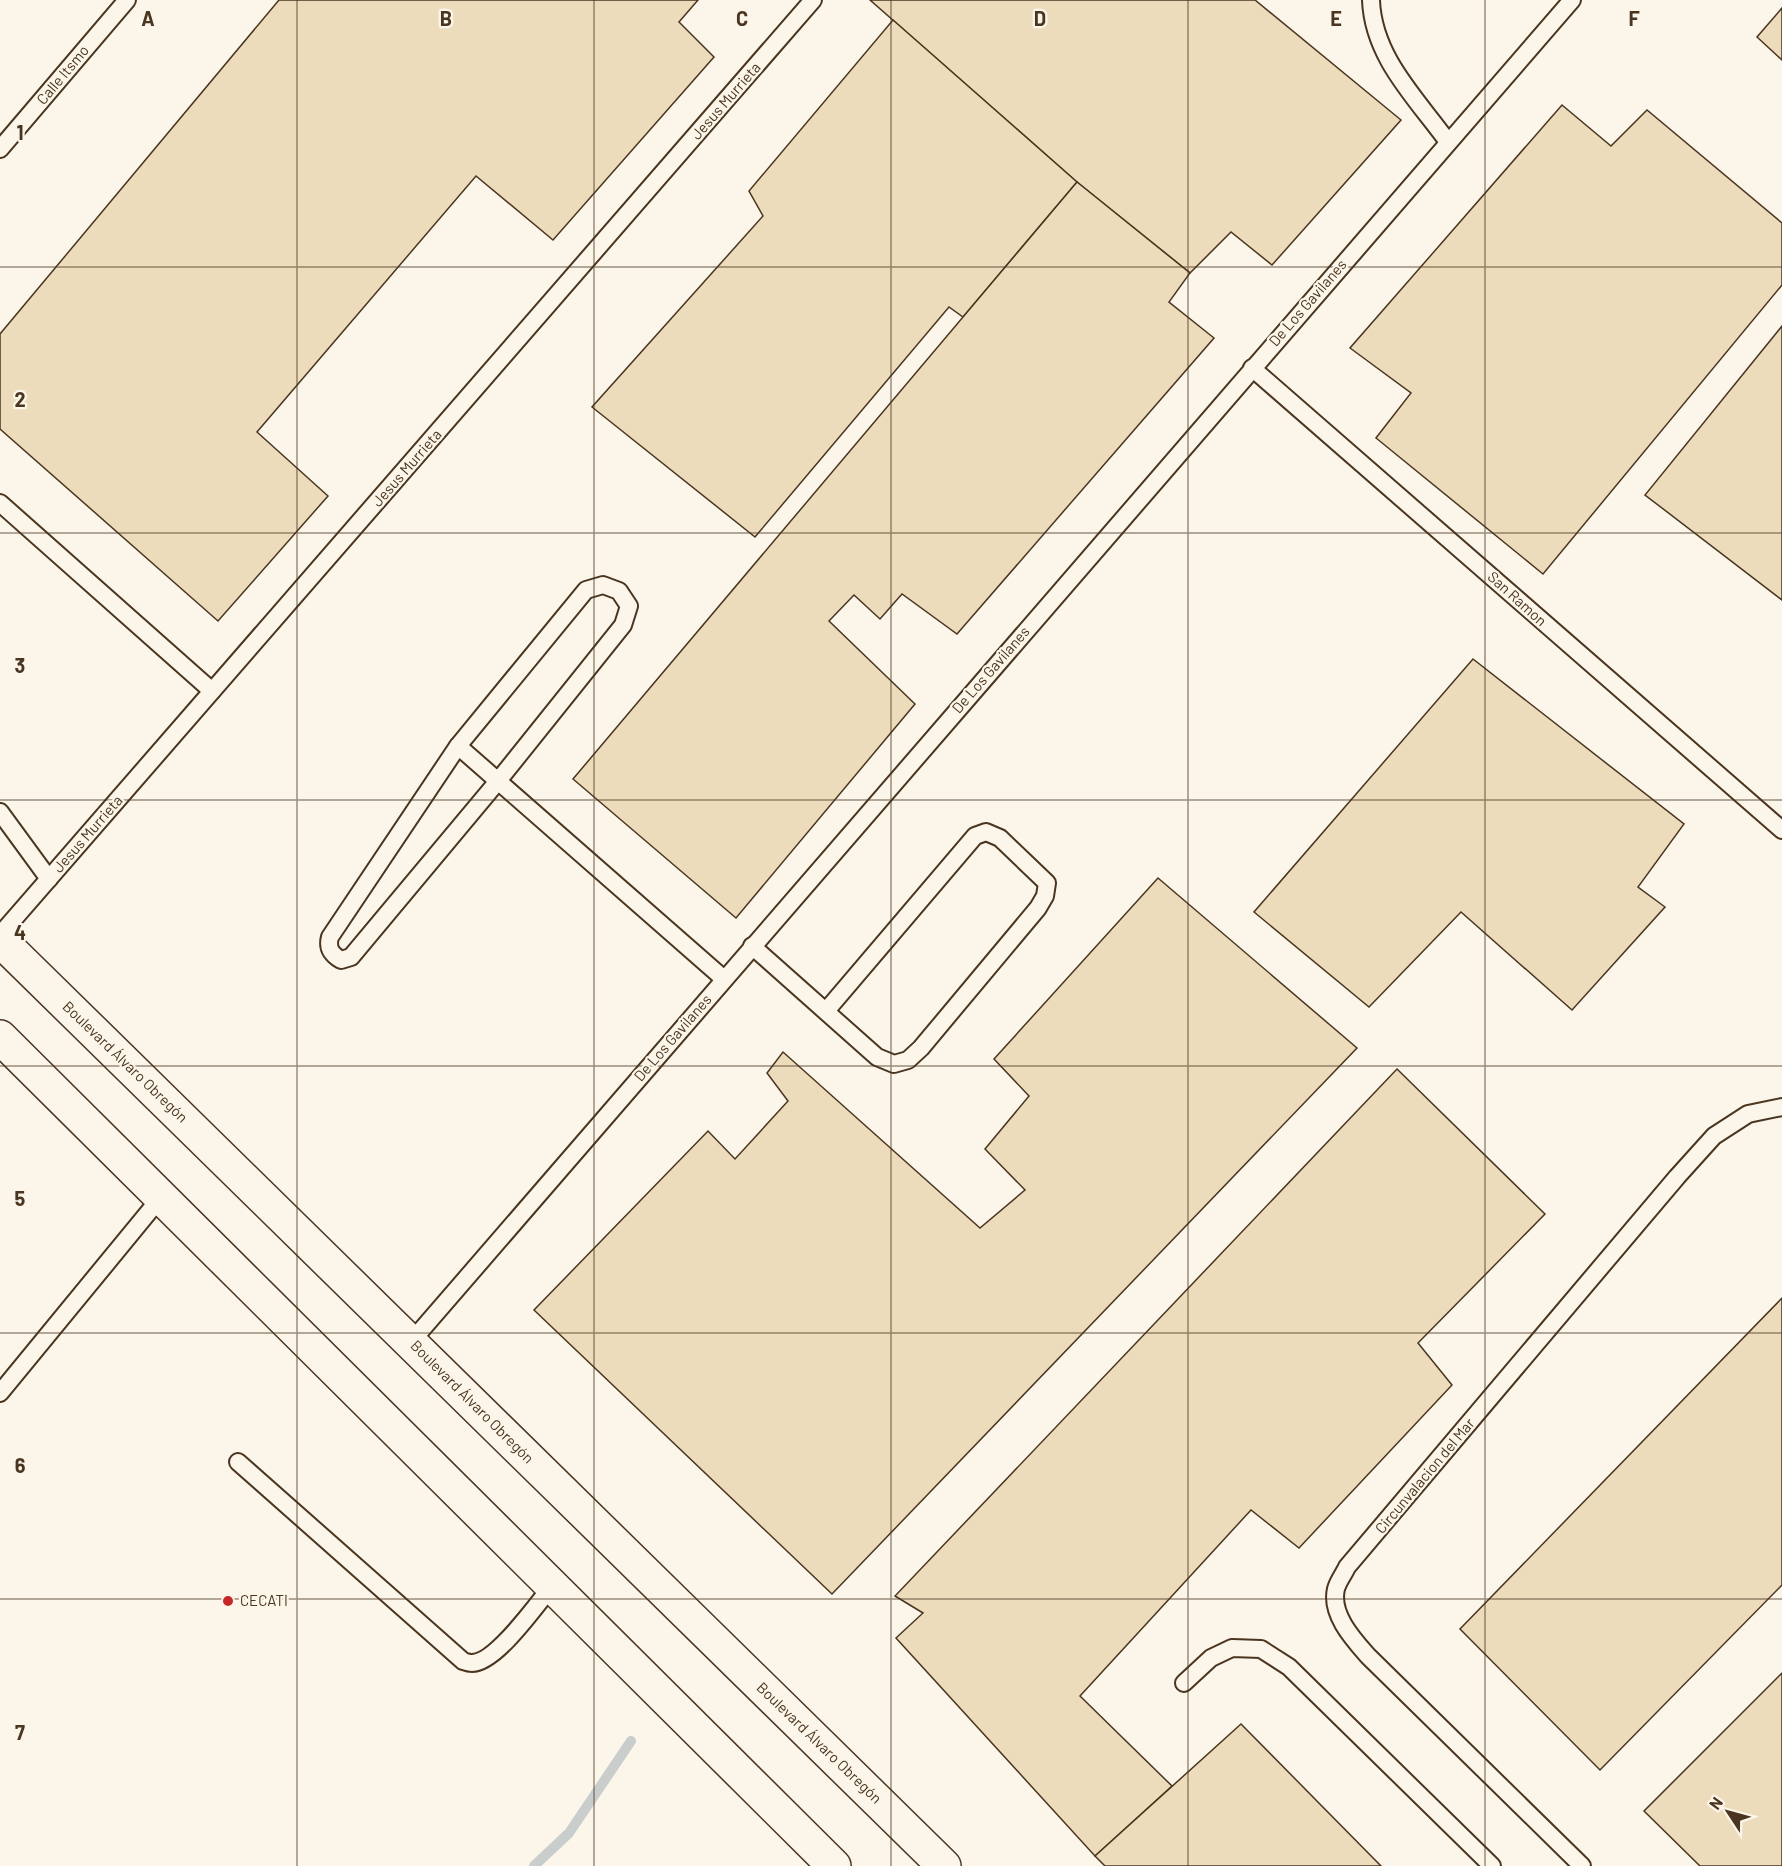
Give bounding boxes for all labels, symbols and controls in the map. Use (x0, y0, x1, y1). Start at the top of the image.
text: A (141, 6, 155, 30)
text: B (440, 6, 452, 30)
text: C (736, 6, 748, 30)
text: D (1034, 6, 1046, 30)
text: E (1330, 6, 1342, 30)
text: F (1628, 6, 1640, 30)
street label: Calle Itsmo (32, 41, 92, 108)
street label: Jesus Murrieta (687, 58, 764, 143)
text: 1 (16, 120, 24, 144)
street label: De Los Gavilanes (1265, 255, 1350, 349)
text: 2 (14, 387, 26, 411)
street label: Jesus Murrieta (368, 425, 445, 510)
street label: San Ramon (1485, 567, 1551, 629)
street label: De Los Gavilanes (948, 622, 1033, 716)
text: 3 (15, 653, 25, 677)
street label: Jesus Murrieta (49, 791, 126, 876)
text: 4 (14, 920, 26, 944)
street label: De Los Gavilanes (630, 990, 715, 1084)
street label: Boulevard Álvaro Obregón (59, 997, 192, 1126)
text: 5 (15, 1186, 26, 1210)
street label: Boulevard Álvaro Obregón (407, 1336, 538, 1467)
street label: Circunvalacion del Mar (1371, 1414, 1478, 1537)
text: 6 (15, 1453, 26, 1477)
place label: CECATI (240, 1591, 288, 1609)
marker: CECATI (221, 1594, 235, 1608)
street label: Boulevard Álvaro Obregón (753, 1678, 886, 1807)
text: 7 (15, 1720, 25, 1744)
north arrow (1698, 1782, 1758, 1842)
text: N (1705, 1793, 1726, 1813)

